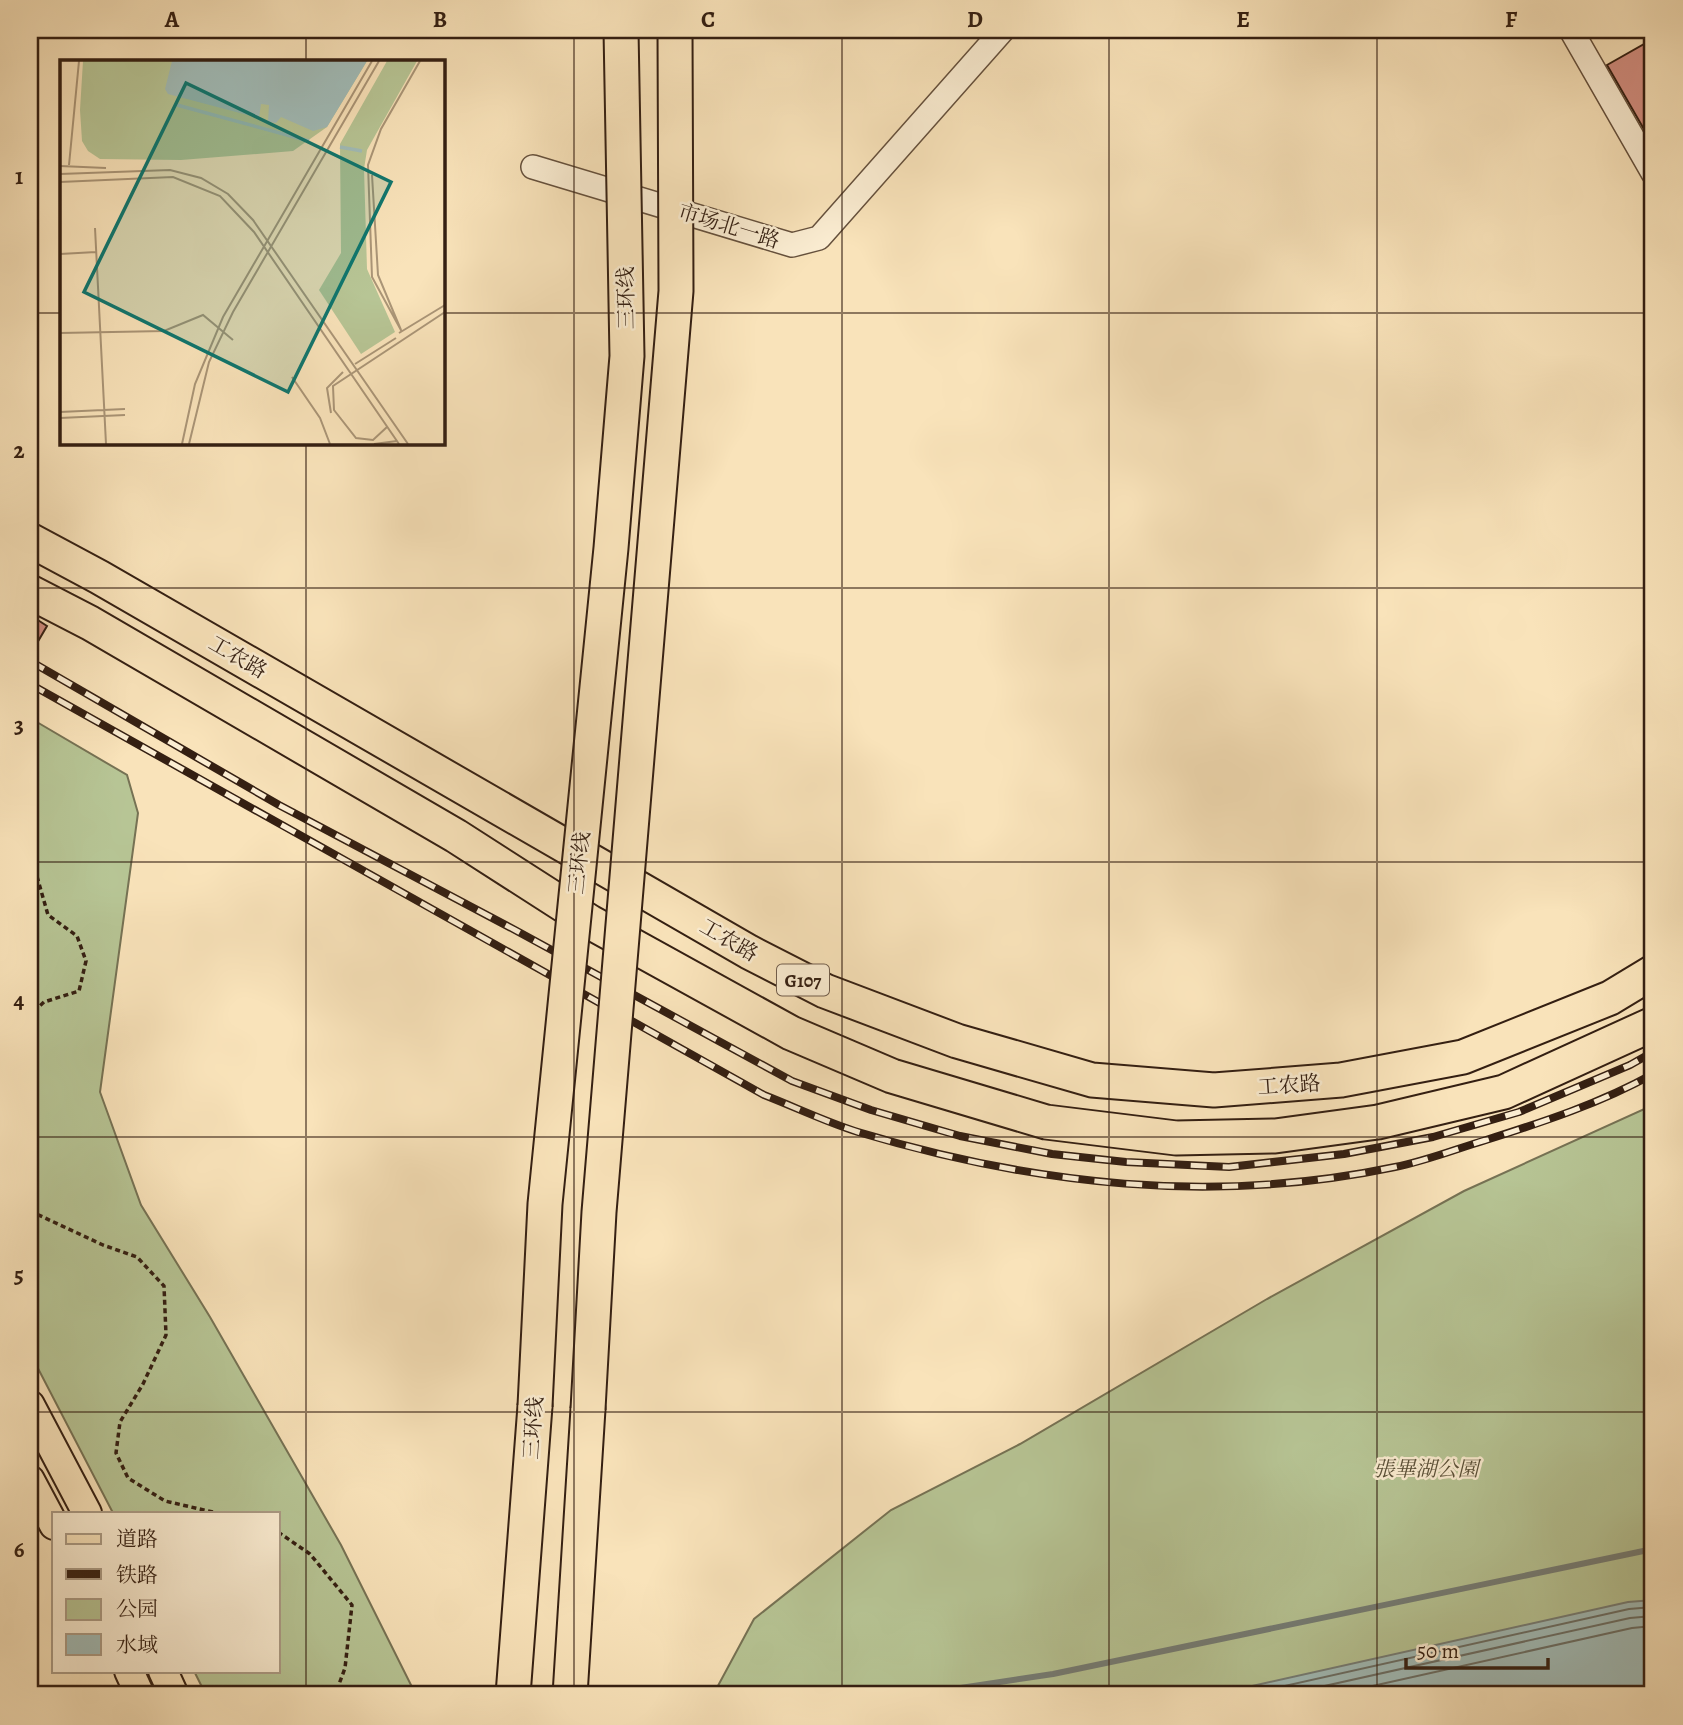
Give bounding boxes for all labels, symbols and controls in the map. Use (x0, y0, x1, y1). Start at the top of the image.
text: A (164, 4, 180, 35)
text: B (433, 4, 447, 35)
text: C (701, 4, 715, 35)
text: D (967, 4, 983, 35)
text: E (1236, 4, 1250, 35)
text: F (1505, 4, 1518, 35)
inset map (60, 60, 444, 444)
text: 1 (15, 161, 23, 192)
street label: 市场北一路 (675, 197, 783, 255)
street label: 三环线 (611, 266, 641, 330)
text: 2 (13, 435, 25, 466)
street label: 工农路 (204, 629, 272, 685)
text: 3 (14, 710, 24, 741)
street label: 三环线 (562, 830, 596, 896)
street label: 工农路 (695, 912, 763, 968)
road number: G107 (777, 964, 829, 996)
text: 4 (14, 985, 25, 1016)
street label: 工农路 (1257, 1069, 1321, 1101)
text: 5 (14, 1259, 24, 1290)
street label: 三环线 (517, 1396, 549, 1460)
park label: 張畢湖公園 (1374, 1455, 1481, 1483)
legend (52, 1512, 280, 1672)
text: 道路 (116, 1525, 158, 1553)
text: 6 (14, 1534, 25, 1565)
text: 铁路 (116, 1561, 158, 1589)
text: 公园 (116, 1595, 158, 1623)
scale bar (1406, 1627, 1548, 1671)
text: 水域 (116, 1631, 158, 1659)
text: 50 m (1417, 1637, 1459, 1665)

